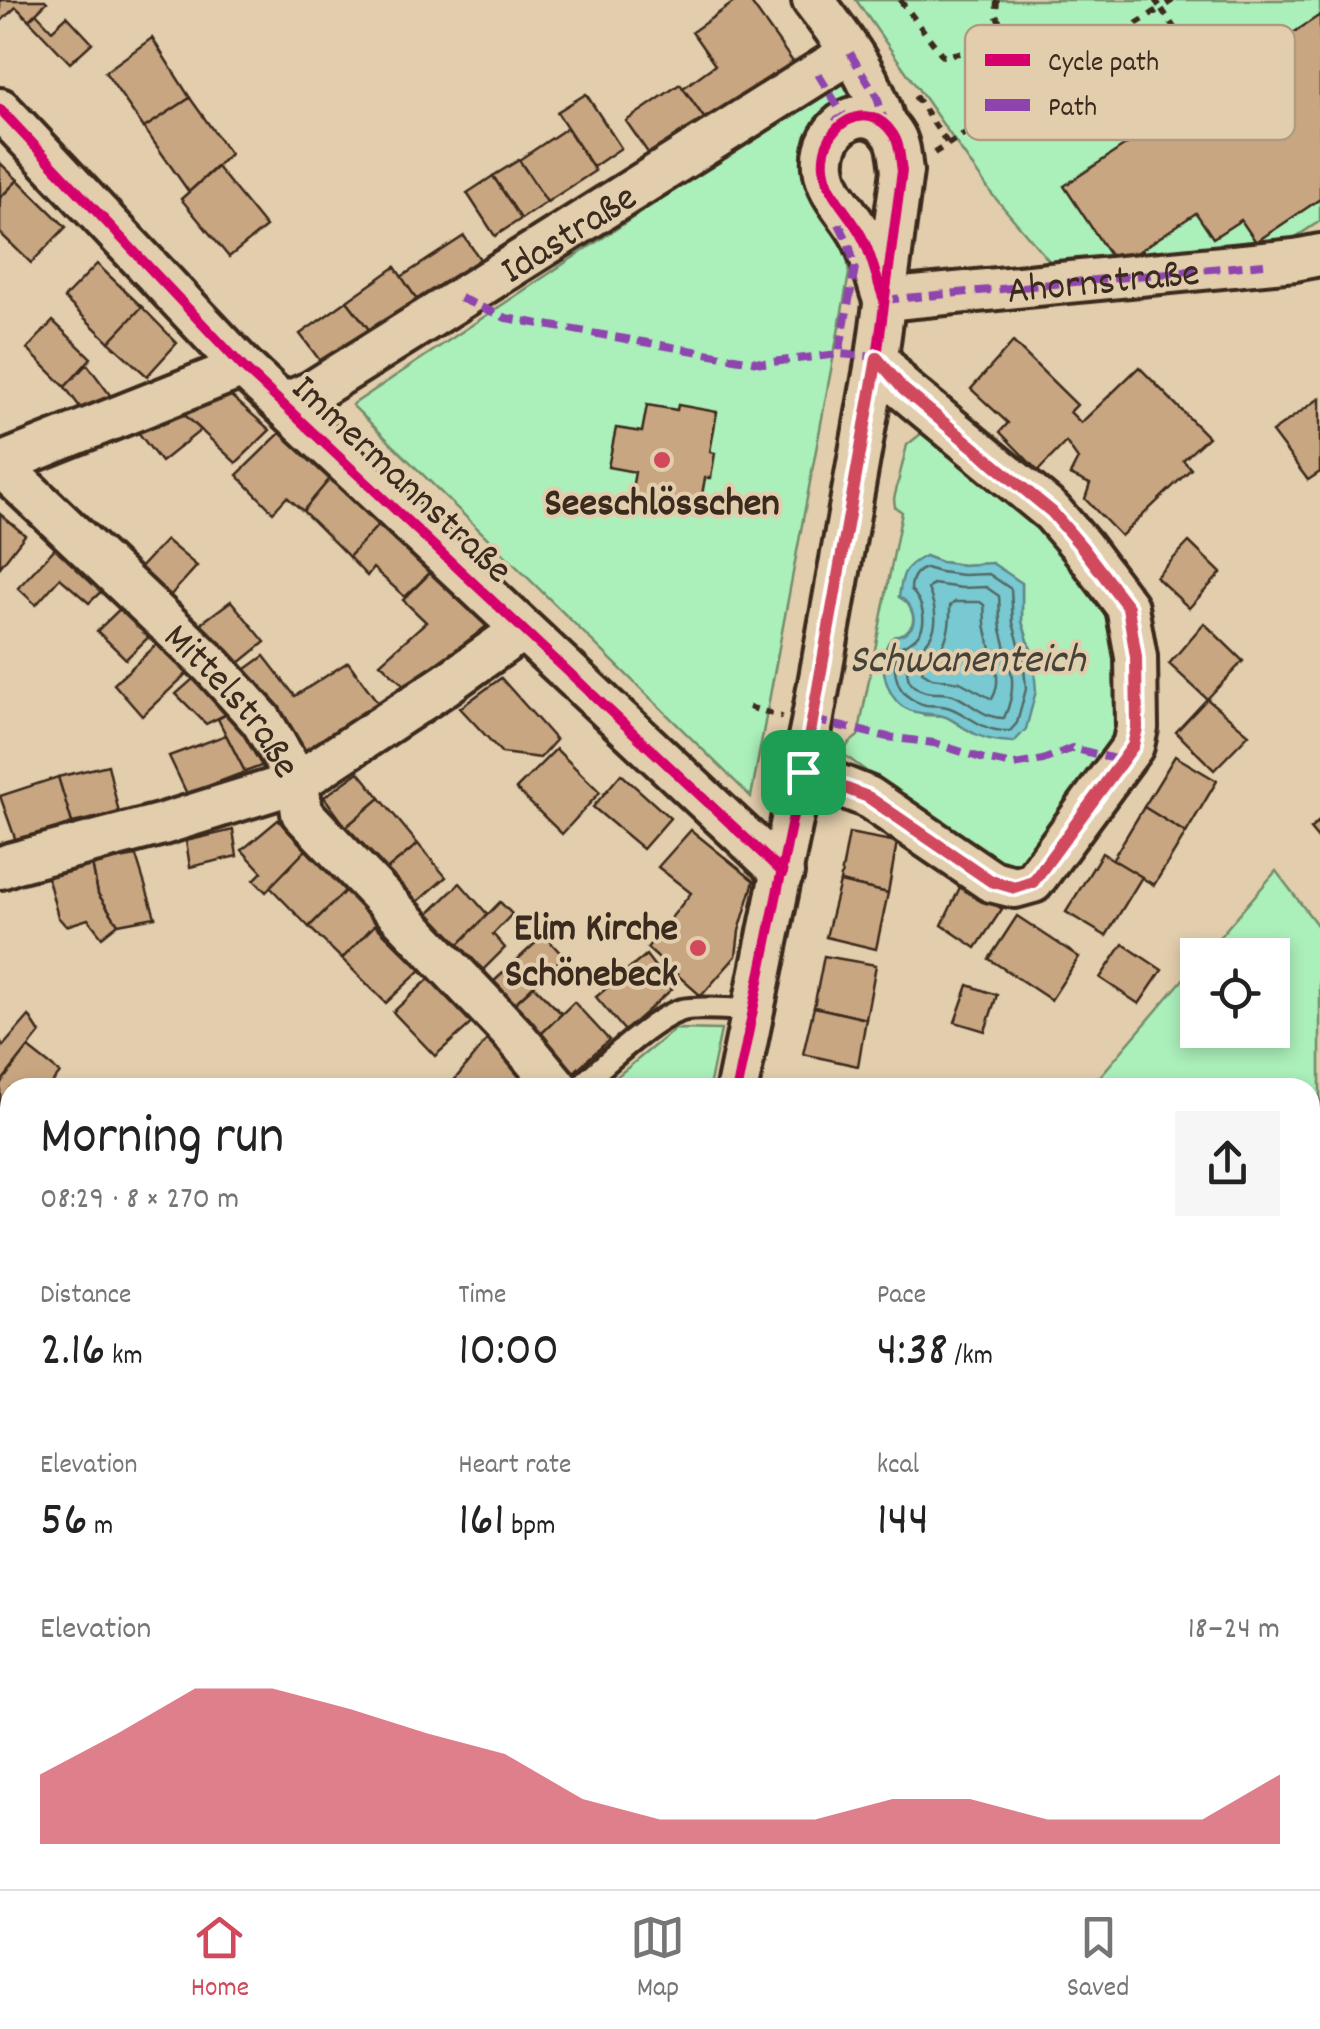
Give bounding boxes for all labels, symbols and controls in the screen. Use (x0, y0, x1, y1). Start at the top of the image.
legend (965, 25, 1295, 140)
text: Cycle path (1048, 45, 1159, 85)
text: Path (1048, 90, 1097, 130)
street label: Idastraße (491, 172, 650, 301)
street label: Ahornstraße (1005, 247, 1202, 323)
street label: Immermannstraße (276, 364, 523, 600)
marker: Seeschlösschen (651, 449, 673, 471)
place label: Seeschlösschen (544, 478, 780, 535)
street label: Mittelstraße (148, 612, 311, 791)
water label: Schwanenteich (849, 633, 1087, 693)
pin (761, 730, 846, 815)
icon: arrive (776, 745, 831, 800)
place label: Elim Kirche Schönebeck (505, 903, 678, 1006)
marker: Elim Kirche Schönebeck (687, 937, 709, 959)
map controls (1180, 938, 1290, 1048)
button: locate (1180, 938, 1290, 1048)
text: Morning run (40, 1101, 284, 1180)
button: share (1175, 1111, 1280, 1216)
text: 08:29 · 8 × 270 m (40, 1178, 239, 1224)
text: Distance (40, 1277, 131, 1317)
text: Time (458, 1277, 506, 1317)
text: Pace (877, 1277, 926, 1317)
text: 2.16 (40, 1317, 106, 1389)
text: 10:00 (458, 1317, 559, 1389)
text: 4:38 (877, 1317, 948, 1389)
text: km (106, 1338, 143, 1378)
text: /km (948, 1338, 993, 1378)
text: Elevation (40, 1447, 137, 1487)
text: Heart rate (458, 1447, 571, 1487)
text: kcal (877, 1447, 919, 1487)
text: 56 (40, 1487, 88, 1559)
text: 161 (458, 1487, 505, 1559)
text: 144 (877, 1487, 929, 1559)
text: m (88, 1508, 113, 1548)
text: bpm (505, 1508, 555, 1548)
text: Elevation (40, 1608, 151, 1654)
text: 18–24 m (1188, 1608, 1280, 1654)
tab: Home (191, 1910, 249, 2010)
tab: Map (630, 1910, 685, 2010)
tab: Saved (1067, 1910, 1129, 2010)

